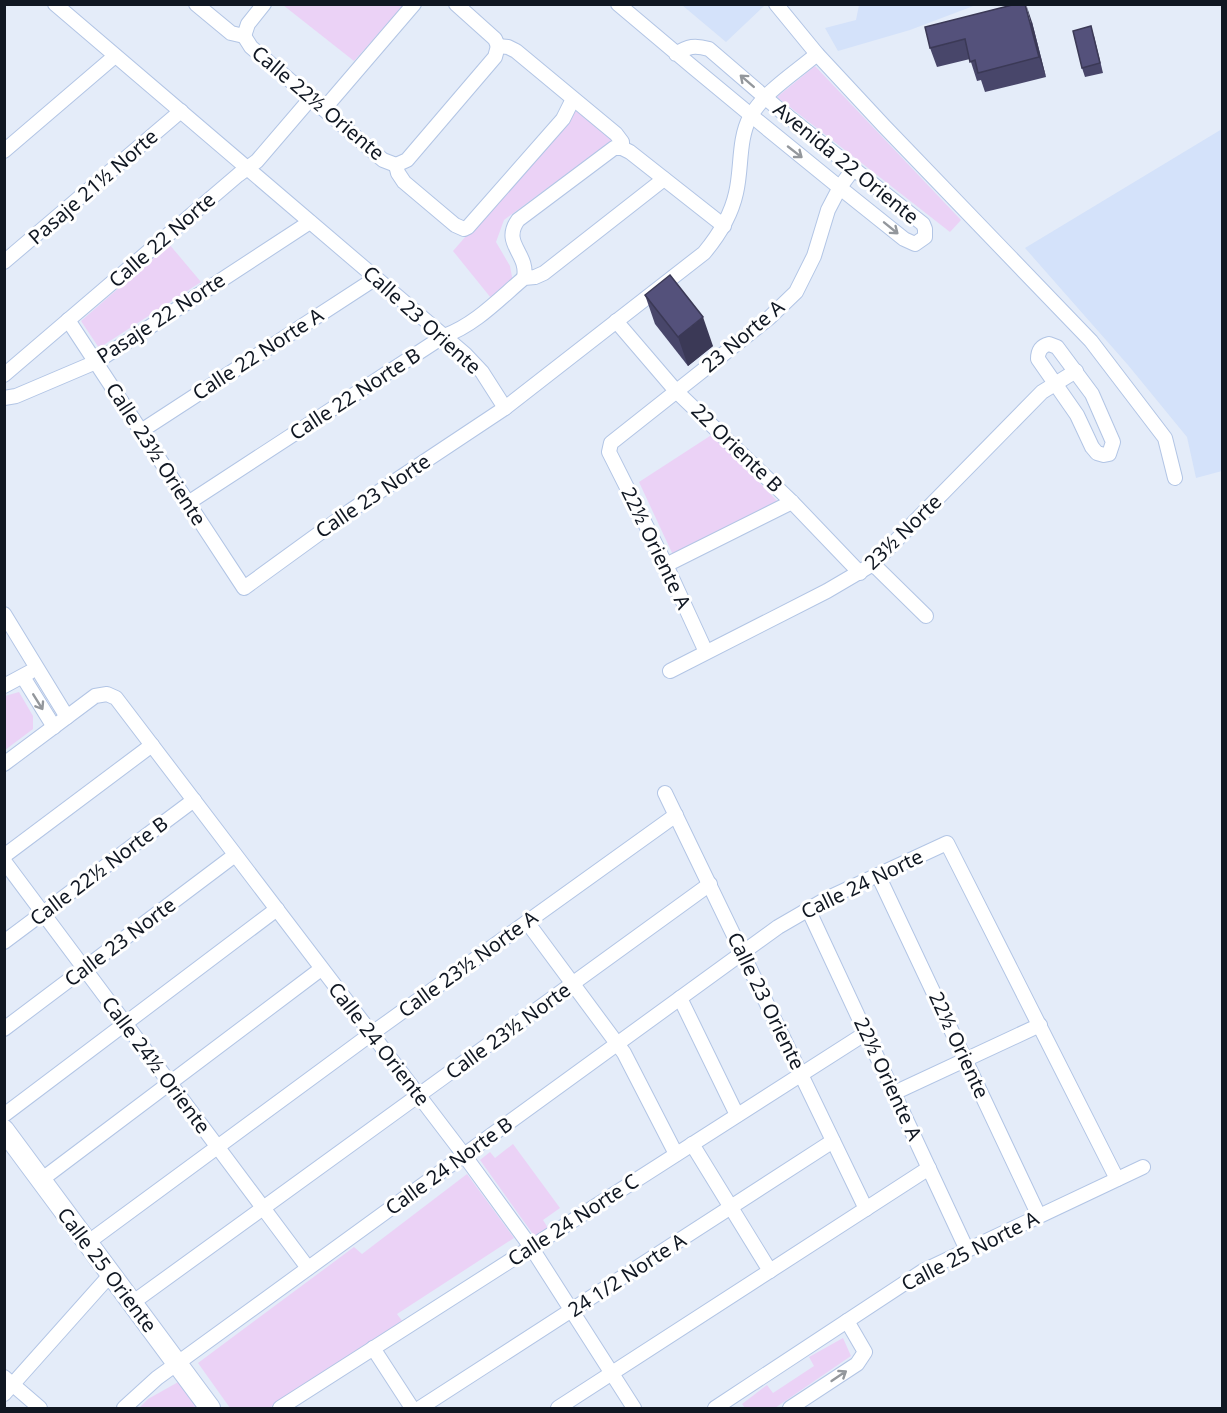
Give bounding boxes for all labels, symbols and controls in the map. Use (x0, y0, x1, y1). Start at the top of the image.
street label: Calle 22½ Oriente (246, 39, 390, 166)
one-way arrow (739, 74, 754, 88)
street label: Avenida 22 Oriente (768, 96, 925, 230)
street label: Pasaje 21½ Norte (22, 123, 163, 250)
one-way arrow (787, 145, 803, 158)
street label: Calle 22 Norte (103, 186, 221, 293)
one-way arrow (882, 222, 898, 235)
street label: Calle 23 Oriente (358, 259, 487, 380)
street label: Pasaje 22 Norte (91, 266, 230, 369)
street label: 23 Norte A (696, 293, 790, 378)
street label: Calle 22 Norte A (187, 301, 328, 406)
street label: Calle 22 Norte B (284, 341, 425, 446)
street label: Calle 23½ Oriente (100, 377, 213, 530)
street label: 22 Oriente B (686, 397, 789, 498)
street label: Calle 23 Norte (310, 447, 435, 544)
street label: 22½ Oriente A (615, 482, 698, 614)
street label: 23½ Norte (858, 488, 947, 575)
one-way arrow (32, 693, 45, 710)
street label: Calle 22½ Norte B (24, 810, 173, 931)
street label: Calle 24 Norte (796, 842, 927, 925)
street label: Calle 23 Norte (59, 891, 181, 992)
street label: Calle 23½ Norte A (393, 904, 543, 1023)
street label: Calle 23 Oriente (721, 927, 811, 1074)
street label: Calle 24 Oriente (323, 976, 436, 1111)
street label: Calle 23½ Norte (440, 976, 576, 1085)
street label: 22½ Oriente (923, 987, 996, 1102)
street label: Calle 24½ Oriente (96, 991, 217, 1139)
street label: 22½ Oriente A (848, 1013, 929, 1145)
street label: Calle 24 Norte B (380, 1110, 518, 1221)
street label: Calle 24 Norte C (502, 1167, 644, 1272)
street label: Calle 25 Oriente (52, 1202, 163, 1338)
street label: Calle 25 Norte A (896, 1204, 1043, 1297)
street label: 24 1/2 Norte A (562, 1226, 691, 1323)
one-way arrow (830, 1370, 847, 1382)

